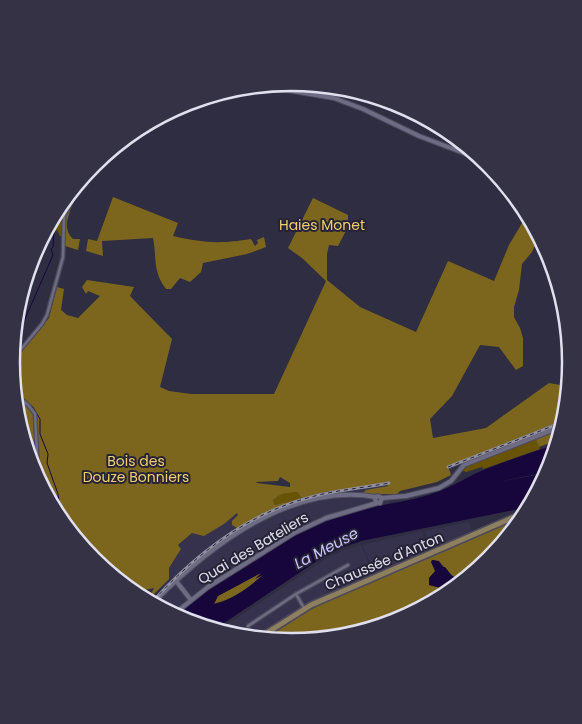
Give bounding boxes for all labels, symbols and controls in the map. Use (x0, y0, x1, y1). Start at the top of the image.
park label: Haies Monet (279, 215, 365, 235)
park label: Bois des Douze Bonniers (83, 451, 189, 487)
street label: Quai des Bateliers (194, 507, 312, 589)
water label: La Meuse (290, 522, 362, 574)
street label: Chaussée d'Anton (322, 527, 446, 595)

